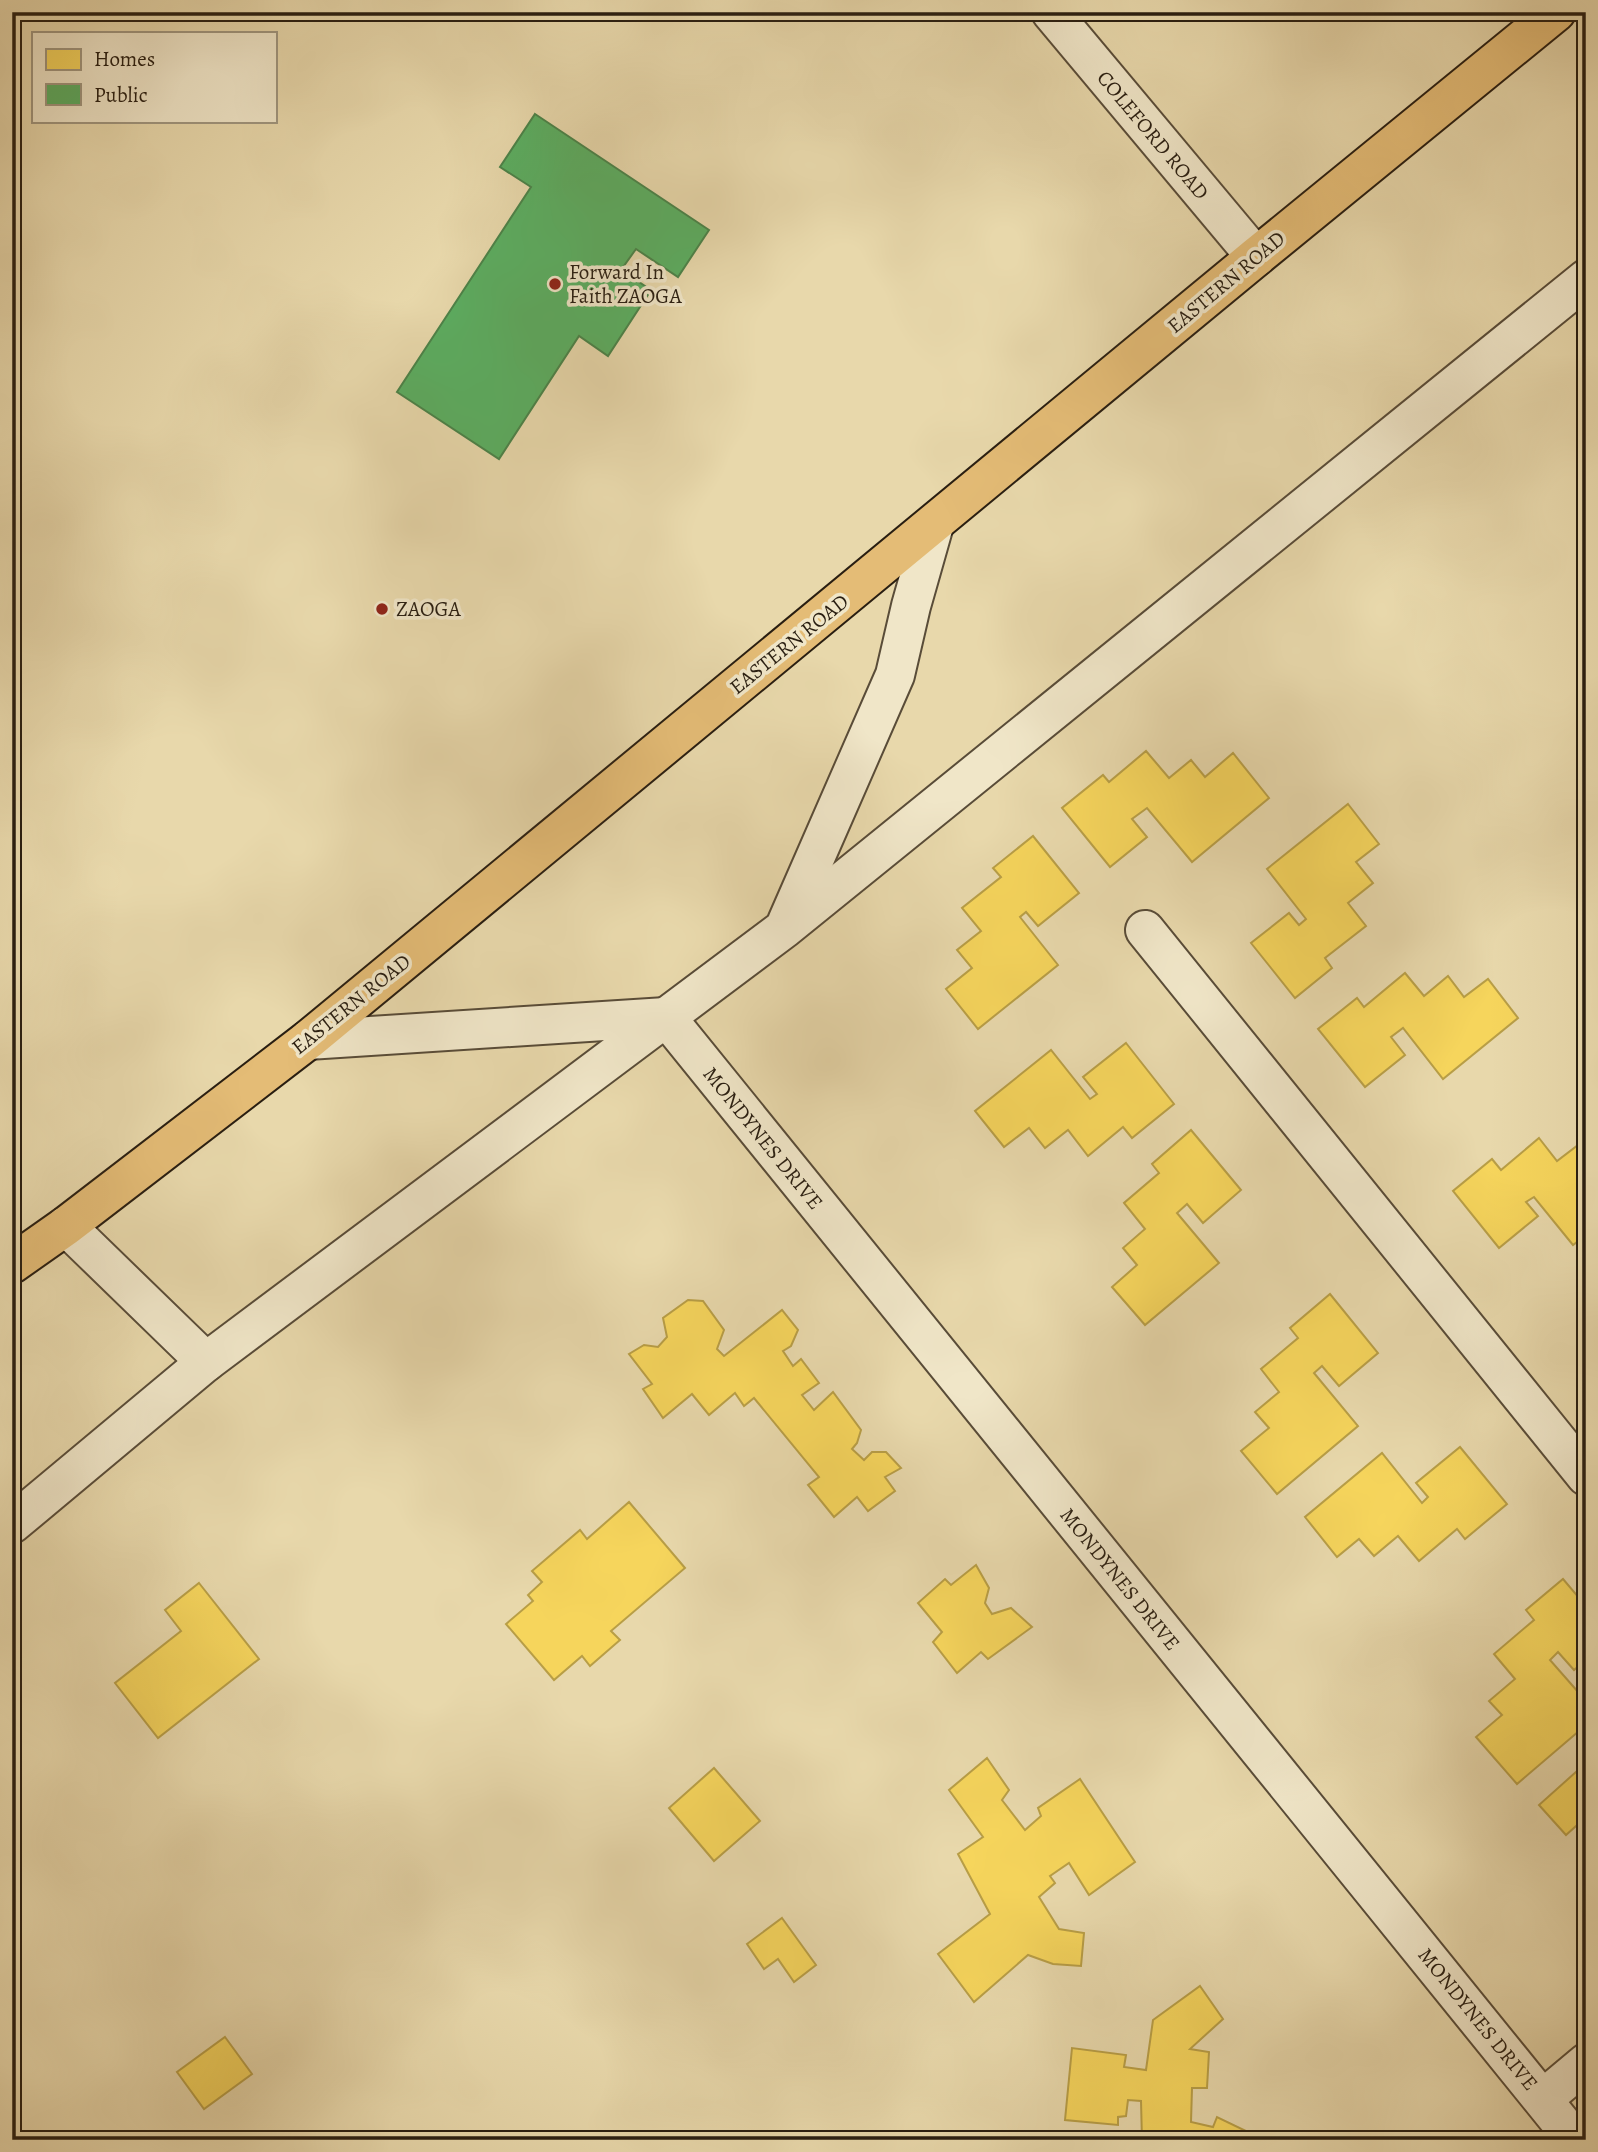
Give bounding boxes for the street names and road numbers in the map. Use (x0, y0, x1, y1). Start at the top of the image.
street label: COLEFORD ROAD (1091, 64, 1215, 206)
street label: EASTERN ROAD (1161, 224, 1291, 340)
street label: EASTERN ROAD (724, 587, 854, 701)
street label: EASTERN ROAD (286, 947, 416, 1061)
street label: MONDYNES DRIVE (697, 1061, 829, 1215)
street label: MONDYNES DRIVE (1054, 1502, 1186, 1656)
street label: MONDYNES DRIVE (1412, 1942, 1544, 2096)

